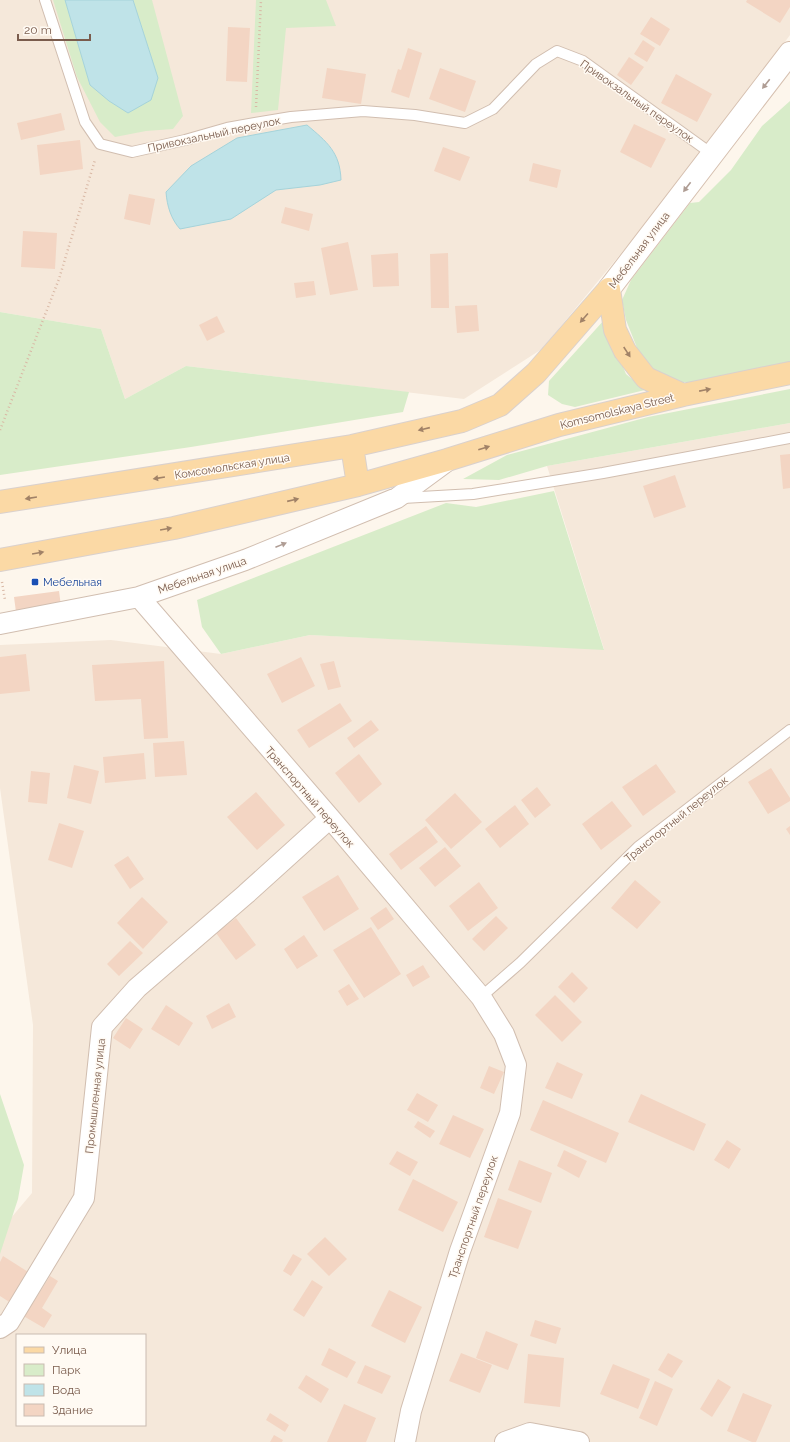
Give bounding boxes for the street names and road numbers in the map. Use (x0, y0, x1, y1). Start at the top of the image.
street label: Привокзальный переулок (577, 57, 696, 146)
street label: Привокзальный переулок (146, 114, 282, 155)
street label: Мебельная улица (606, 209, 672, 291)
street label: Komsomolskaya Street (559, 391, 676, 432)
street label: Комсомольская улица (174, 451, 291, 482)
street label: Мебельная улица (156, 554, 248, 597)
street label: Транспортный переулок (262, 744, 357, 851)
street label: Транспортный переулок (622, 773, 731, 865)
street label: Промышленная улица (83, 1038, 108, 1154)
street label: Транспортный переулок (446, 1154, 501, 1280)

